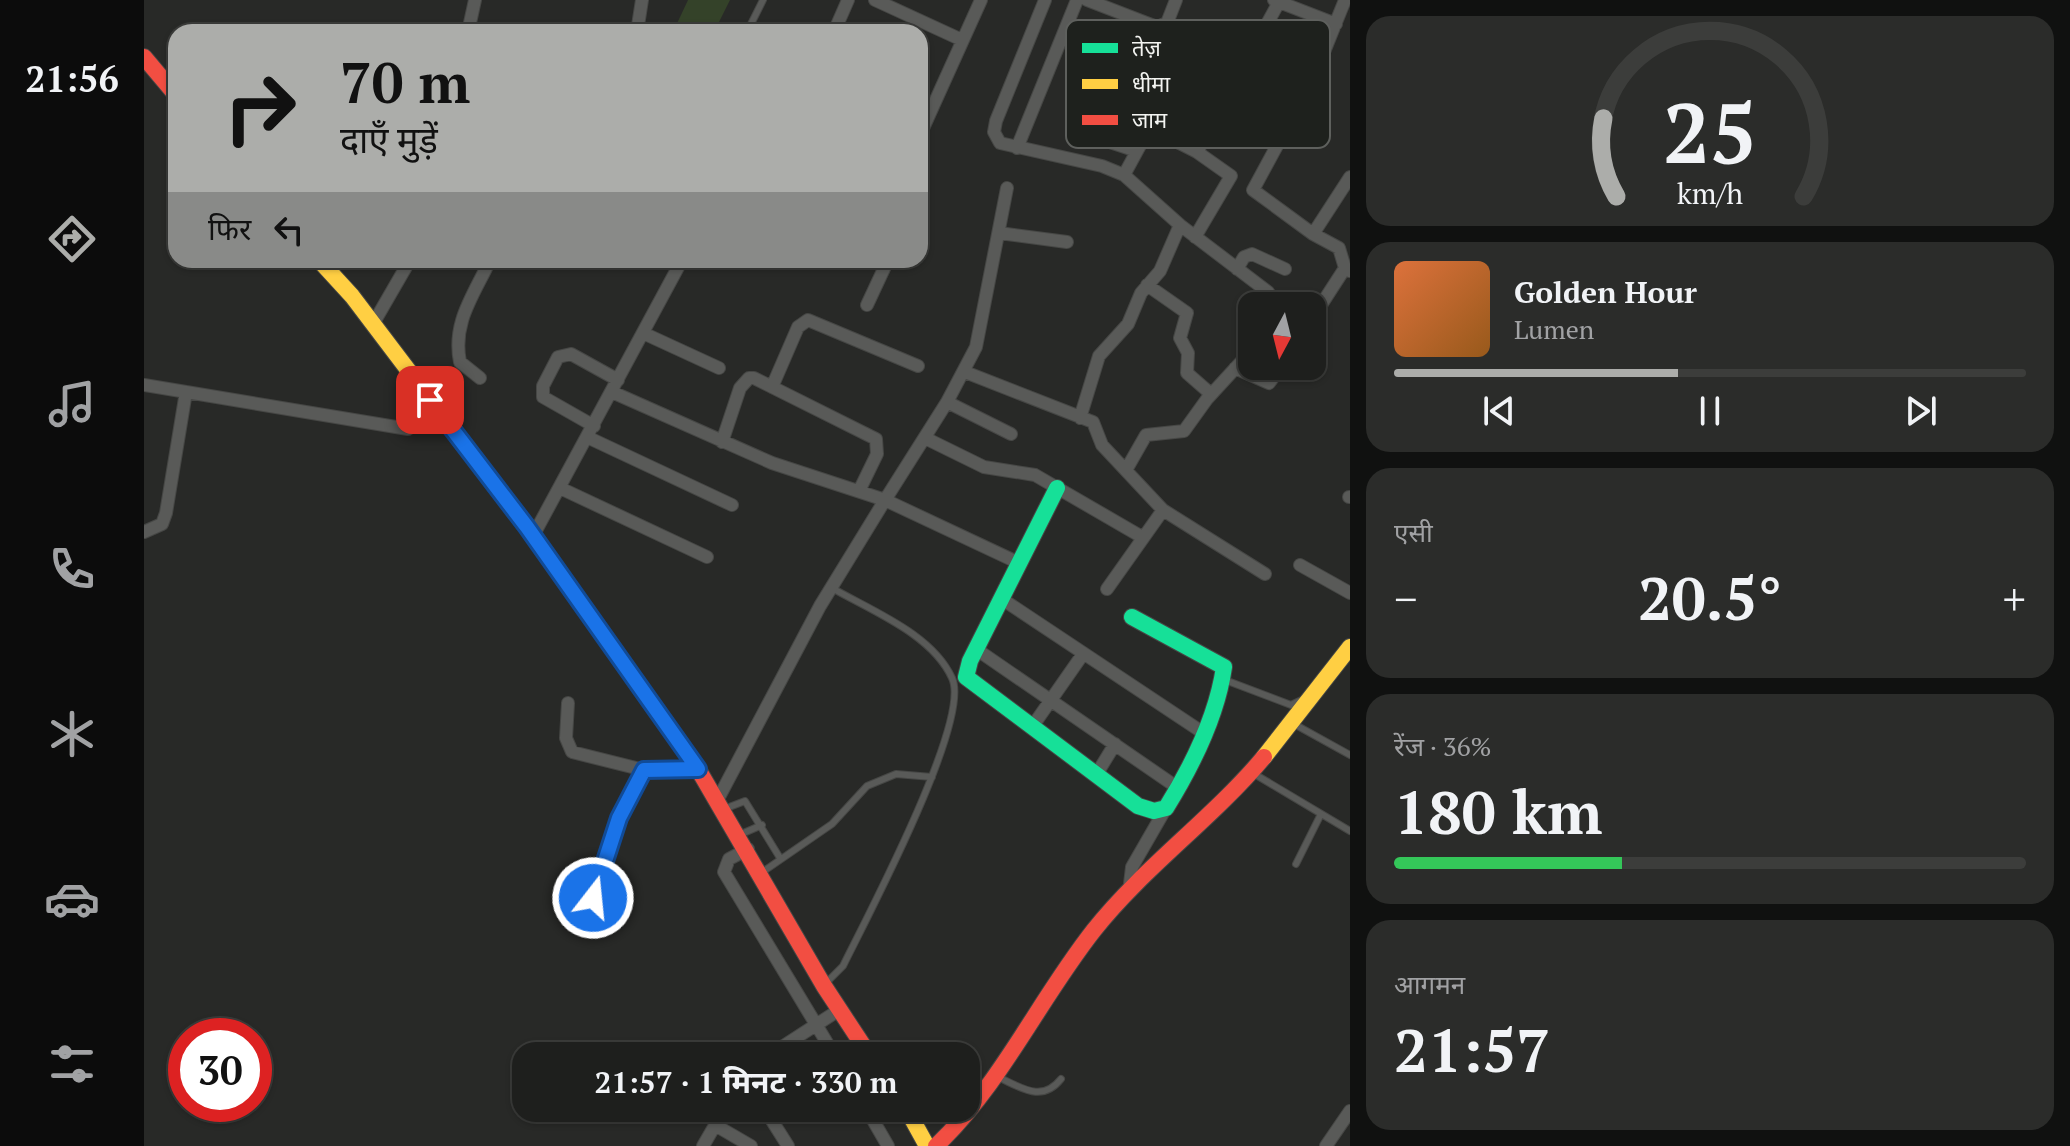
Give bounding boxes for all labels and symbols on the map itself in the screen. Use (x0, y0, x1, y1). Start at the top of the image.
legend (1066, 20, 1330, 148)
text: तेज़ (1132, 33, 1162, 62)
text: धीमा (1132, 69, 1170, 98)
text: जाम (1132, 105, 1168, 134)
north arrow (1238, 292, 1326, 380)
pin (396, 366, 464, 434)
position arrow (551, 856, 635, 940)
speed limit sign: 30 (168, 1018, 272, 1122)

